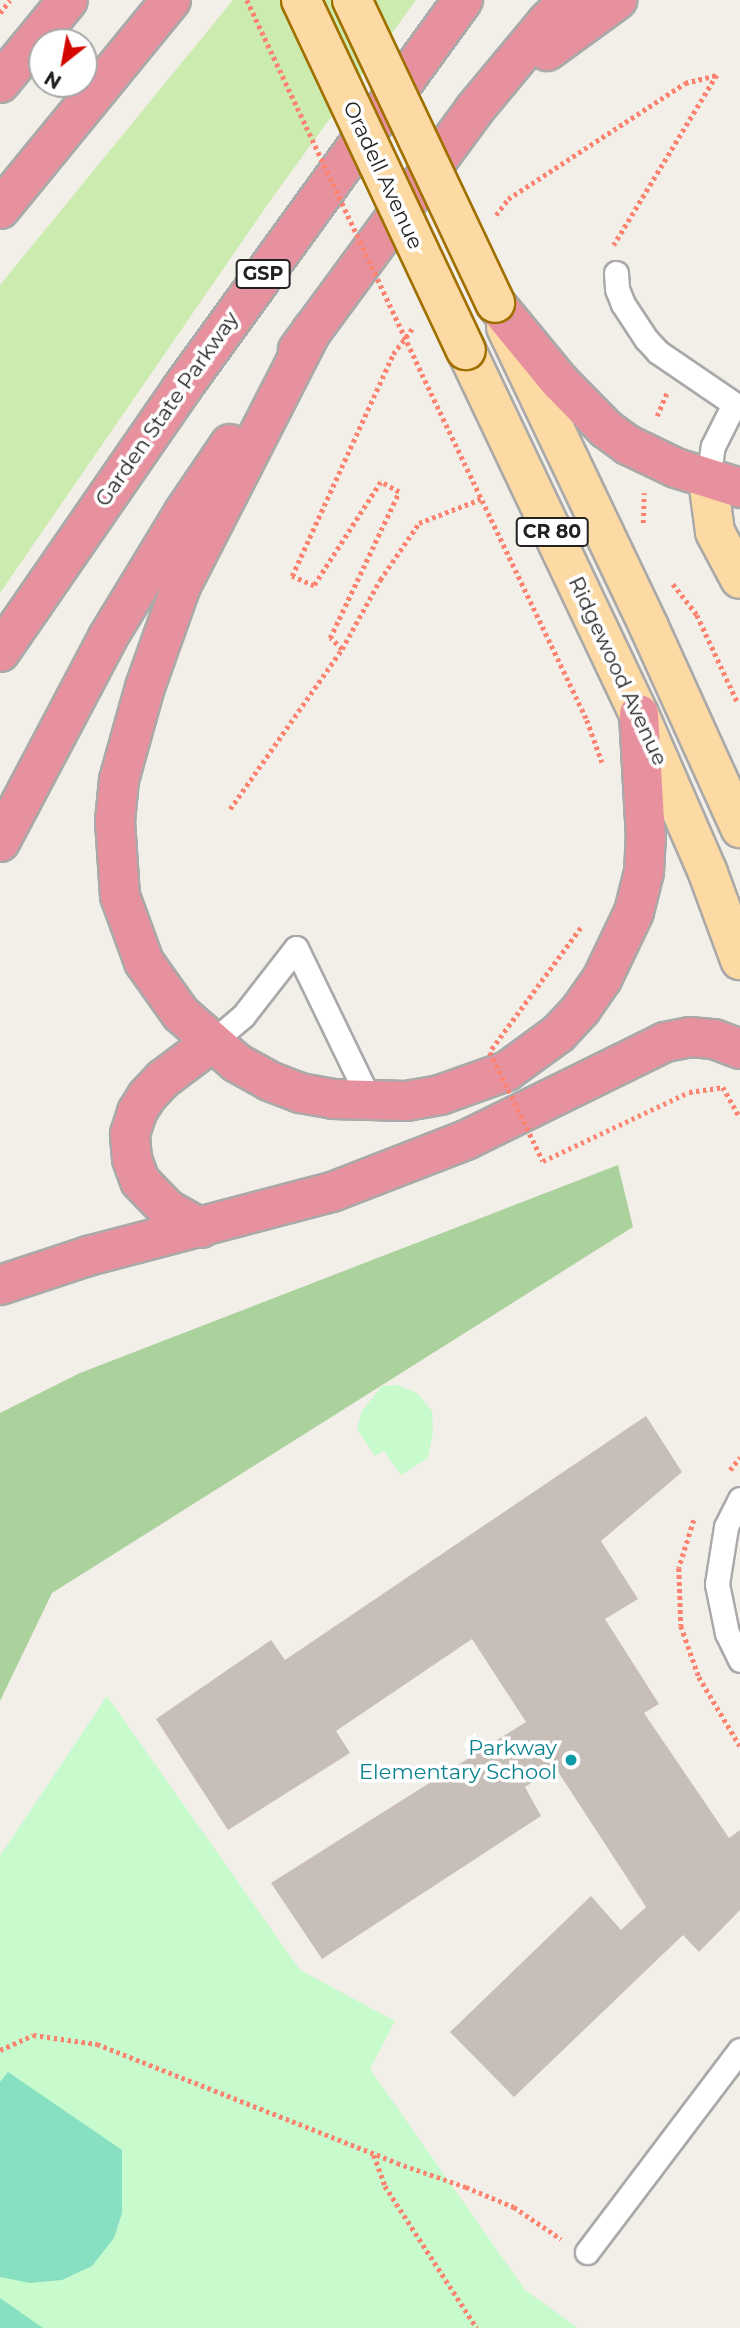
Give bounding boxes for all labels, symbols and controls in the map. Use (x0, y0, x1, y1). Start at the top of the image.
north arrow (28, 28, 98, 98)
text: N (40, 66, 65, 94)
street label: Oradell Avenue (338, 97, 428, 253)
road number: GSP (235, 258, 291, 290)
street label: Garden State Parkway (90, 307, 244, 511)
road number: CR 80 (515, 516, 589, 548)
street label: Ridgewood Avenue (563, 573, 673, 769)
place label: Parkway Elementary School (359, 1735, 557, 1785)
marker: Parkway Elementary School (563, 1752, 579, 1768)

